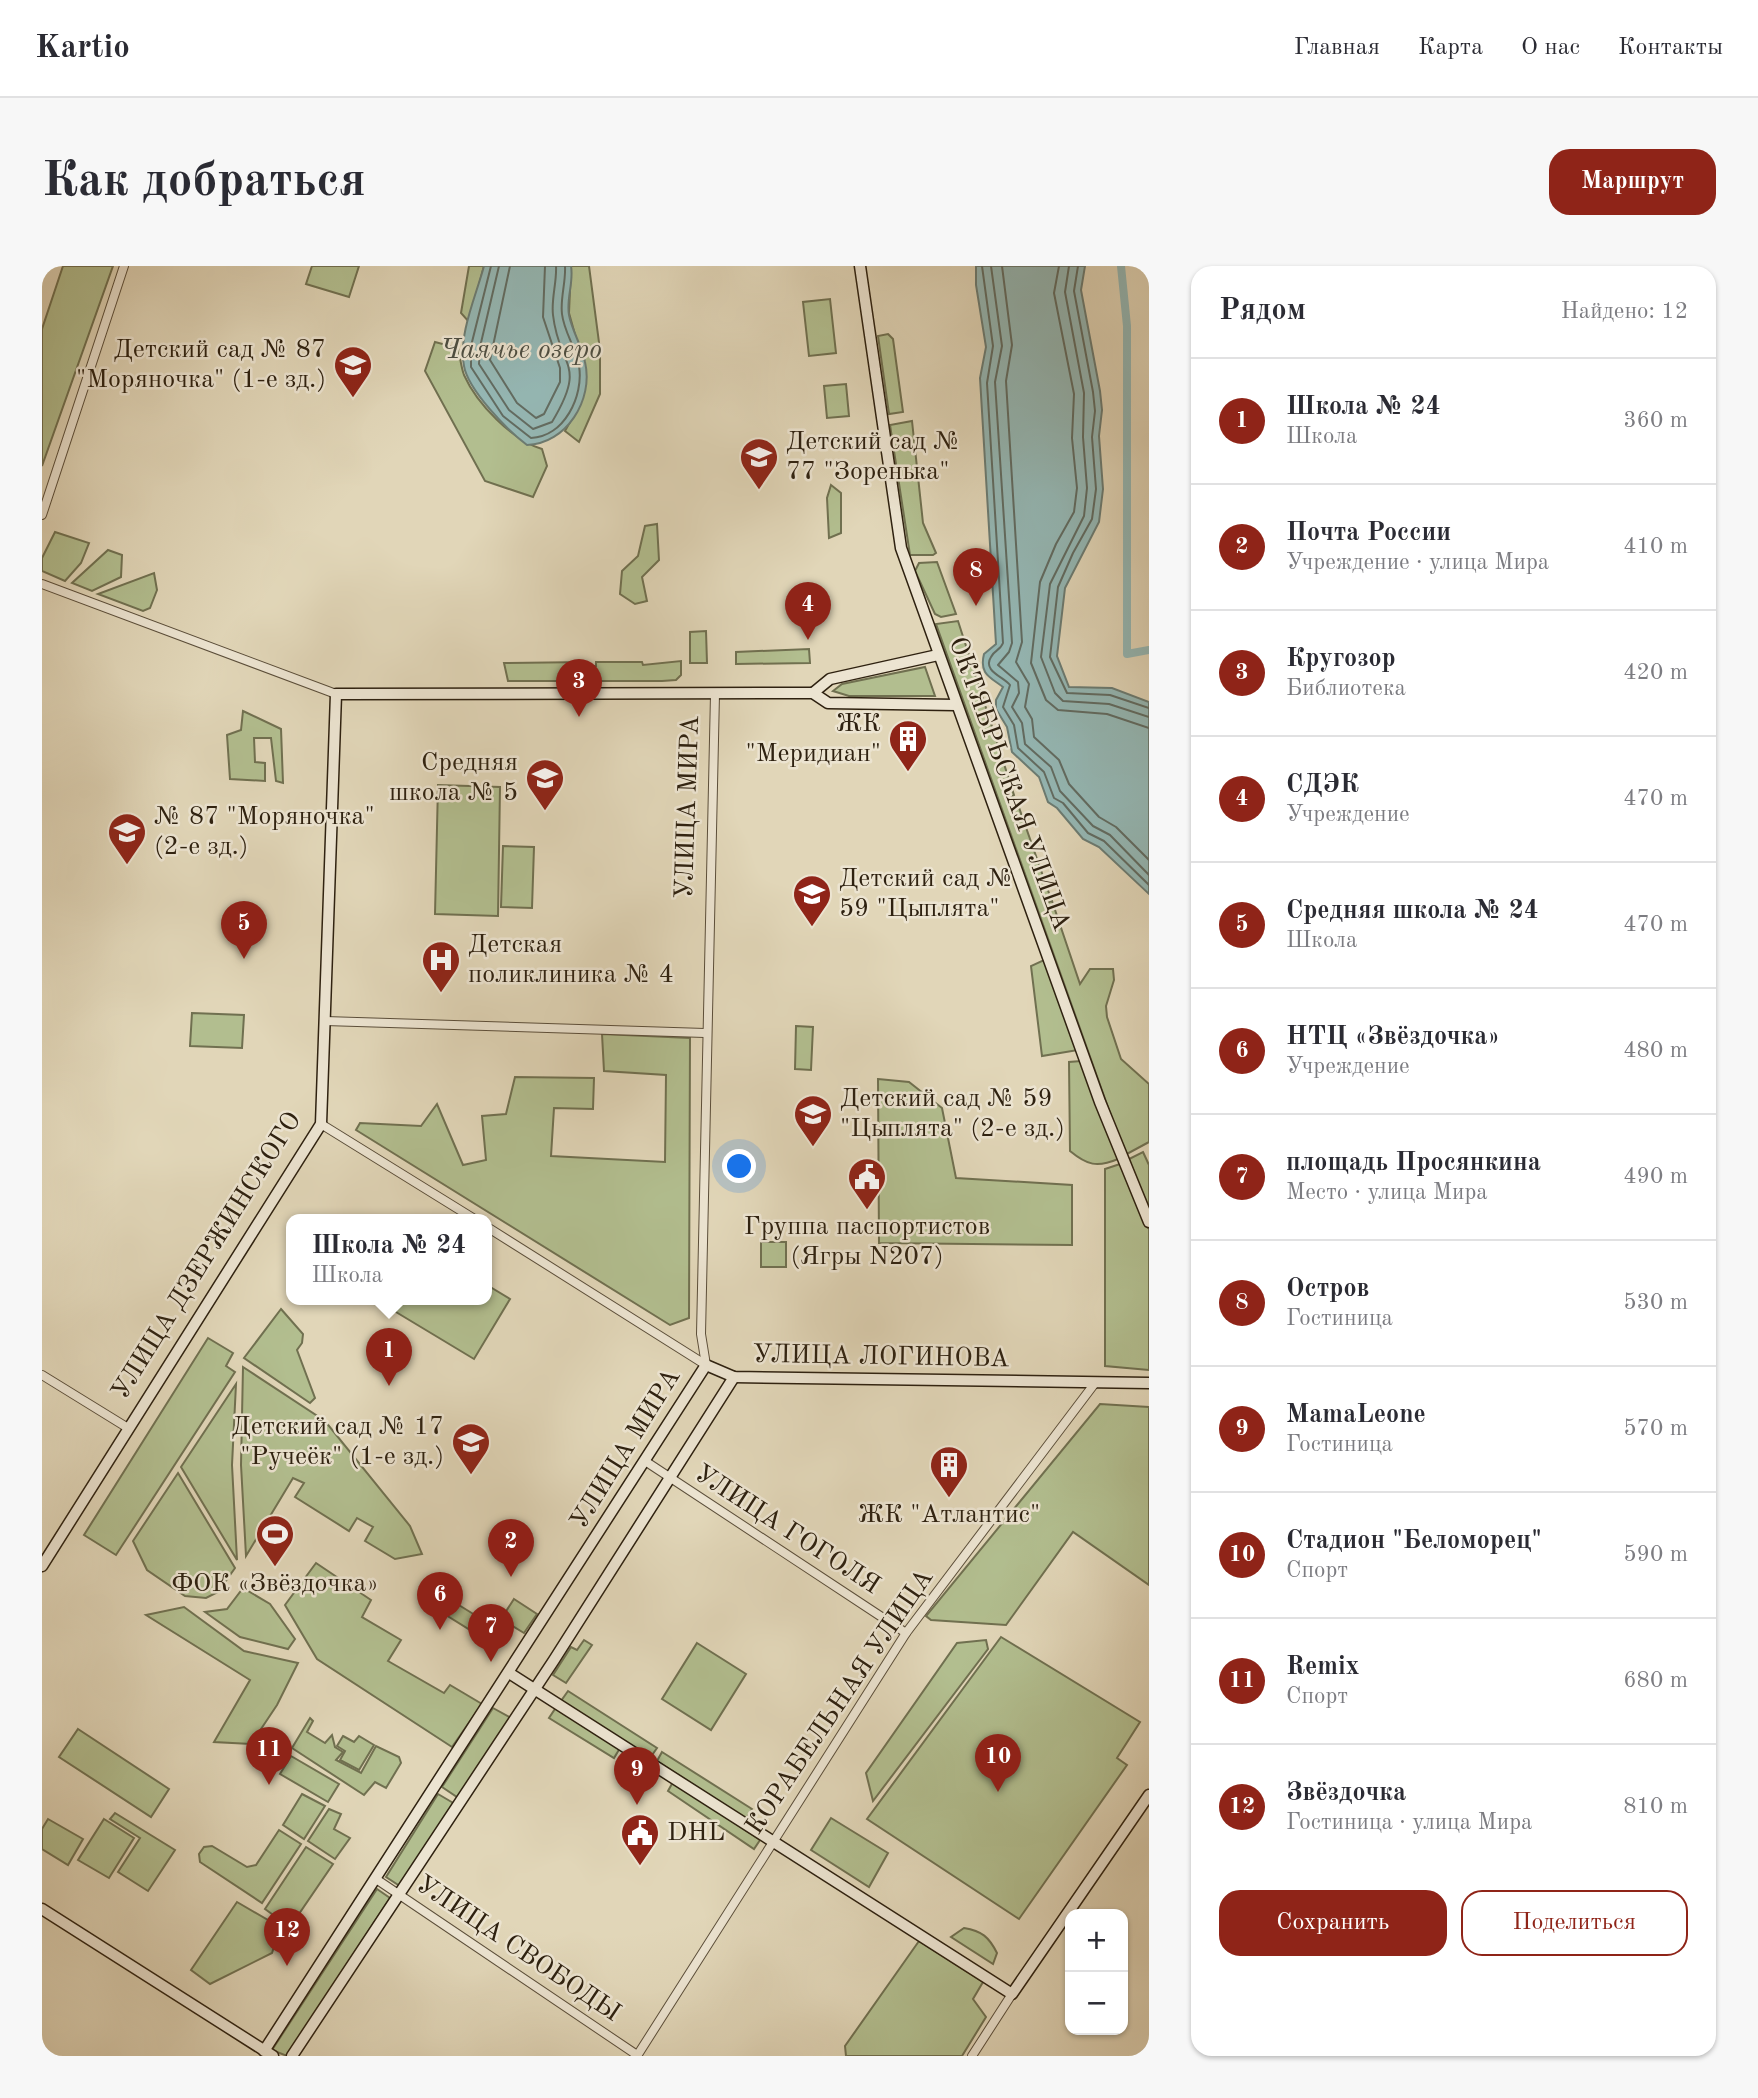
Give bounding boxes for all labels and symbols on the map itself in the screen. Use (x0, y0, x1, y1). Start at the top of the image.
place label: Детский сад № 87 "Моряночка" (1-е зд.) (76, 337, 326, 393)
water label: Чаячье озеро (440, 337, 602, 365)
school or university icon: Детский сад № 87 "Моряночка" (1-е зд.) (332, 344, 374, 399)
place label: Детский сад № 77 "Зоренька" (786, 429, 961, 485)
school or university icon: Детский сад № 77 "Зоренька" (738, 436, 780, 491)
pin: 8 (953, 548, 999, 606)
pin: 4 (785, 582, 831, 640)
street label: ОКТЯБРЬСКАЯ УЛИЦА (944, 634, 1074, 935)
pin: 3 (556, 659, 602, 717)
place label: ЖК "Меридиан" (745, 711, 881, 767)
street label: УЛИЦА МИРА (672, 715, 704, 899)
building icon: ЖК "Меридиан" (887, 718, 929, 773)
place label: Средняя школа № 5 (389, 750, 518, 806)
school or university icon: Средняя школа № 5 (524, 757, 566, 812)
place label: № 87 "Моряночка" (2-е зд.) (154, 804, 375, 860)
school or university icon: № 87 "Моряночка" (2-е зд.) (106, 811, 148, 866)
place label: Детский сад № 59 "Цыплята" (839, 866, 1014, 922)
school or university icon: Детский сад № 59 "Цыплята" (791, 873, 833, 928)
pin: 5 (221, 901, 267, 959)
place label: Детская поликлиника № 4 (468, 932, 674, 988)
hospital icon: Детская поликлиника № 4 (420, 939, 462, 994)
place label: Детский сад № 59 "Цыплята" (2-е зд.) (840, 1086, 1065, 1142)
school or university icon: Детский сад № 59 "Цыплята" (2-е зд.) (792, 1093, 834, 1148)
street label: УЛИЦА ДЗЕРЖИНСКОГО (108, 1108, 306, 1404)
your location (722, 1149, 756, 1183)
public building icon: Группа паспортистов (Ягры N207) (846, 1156, 888, 1211)
place label: Группа паспортистов (Ягры N207) (744, 1214, 990, 1270)
pin: 1 (366, 1328, 412, 1386)
street label: УЛИЦА ЛОГИНОВА (752, 1342, 1010, 1372)
street label: УЛИЦА МИРА (566, 1364, 686, 1534)
place label: Детский сад № 17 "Ручеёк" (1-е зд.) (231, 1414, 444, 1470)
school or university icon: Детский сад № 17 "Ручеёк" (1-е зд.) (450, 1421, 492, 1476)
building icon: ЖК "Атлантис" (928, 1444, 970, 1499)
street label: УЛИЦА ГОГОЛЯ (690, 1460, 884, 1600)
place label: ЖК "Атлантис" (858, 1502, 1040, 1528)
sports icon: ФОК «Звёздочка» (254, 1513, 296, 1568)
pin: 2 (488, 1519, 534, 1577)
street label: КОРАБЕЛЬНАЯ УЛИЦА (742, 1565, 939, 1839)
place label: ФОК «Звёздочка» (171, 1571, 379, 1597)
pin: 6 (417, 1572, 463, 1630)
pin: 7 (468, 1604, 514, 1662)
pin: 11 (246, 1727, 292, 1785)
pin: 10 (975, 1734, 1021, 1792)
pin: 9 (614, 1747, 660, 1805)
public building icon: DHL (619, 1812, 661, 1867)
place label: DHL (667, 1820, 725, 1846)
street label: УЛИЦА СВОБОДЫ (411, 1871, 625, 2027)
pin: 12 (264, 1908, 310, 1966)

